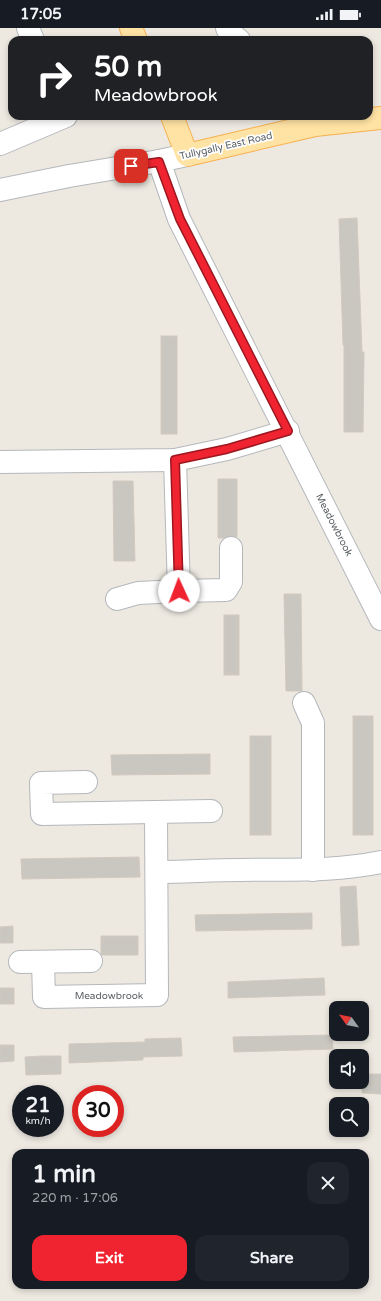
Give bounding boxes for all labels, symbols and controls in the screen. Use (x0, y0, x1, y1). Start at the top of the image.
text: 17:05 (20, 5, 62, 23)
text: 50 m (94, 50, 162, 84)
icon: right (28, 52, 80, 104)
text: Meadowbrook (94, 84, 218, 106)
street label: Tullygally East Road (178, 129, 274, 163)
pin (114, 149, 148, 183)
icon: arrive (120, 155, 142, 177)
street label: Meadowbrook (313, 492, 355, 559)
position arrow (158, 570, 200, 612)
street label: Meadowbrook (75, 990, 144, 1002)
north arrow (329, 1001, 369, 1041)
map controls (329, 1001, 369, 1137)
button: sound (329, 1049, 369, 1089)
speed limit sign: 30 (72, 1085, 124, 1137)
text: 21 (25, 1094, 51, 1118)
button: search (329, 1097, 369, 1137)
text: km/h (25, 1115, 51, 1127)
text: 1 min (32, 1160, 96, 1189)
button: close (307, 1162, 349, 1204)
text: 220 m · 17:06 (32, 1190, 118, 1206)
button: Exit (32, 1235, 187, 1281)
button: Share (195, 1235, 349, 1281)

